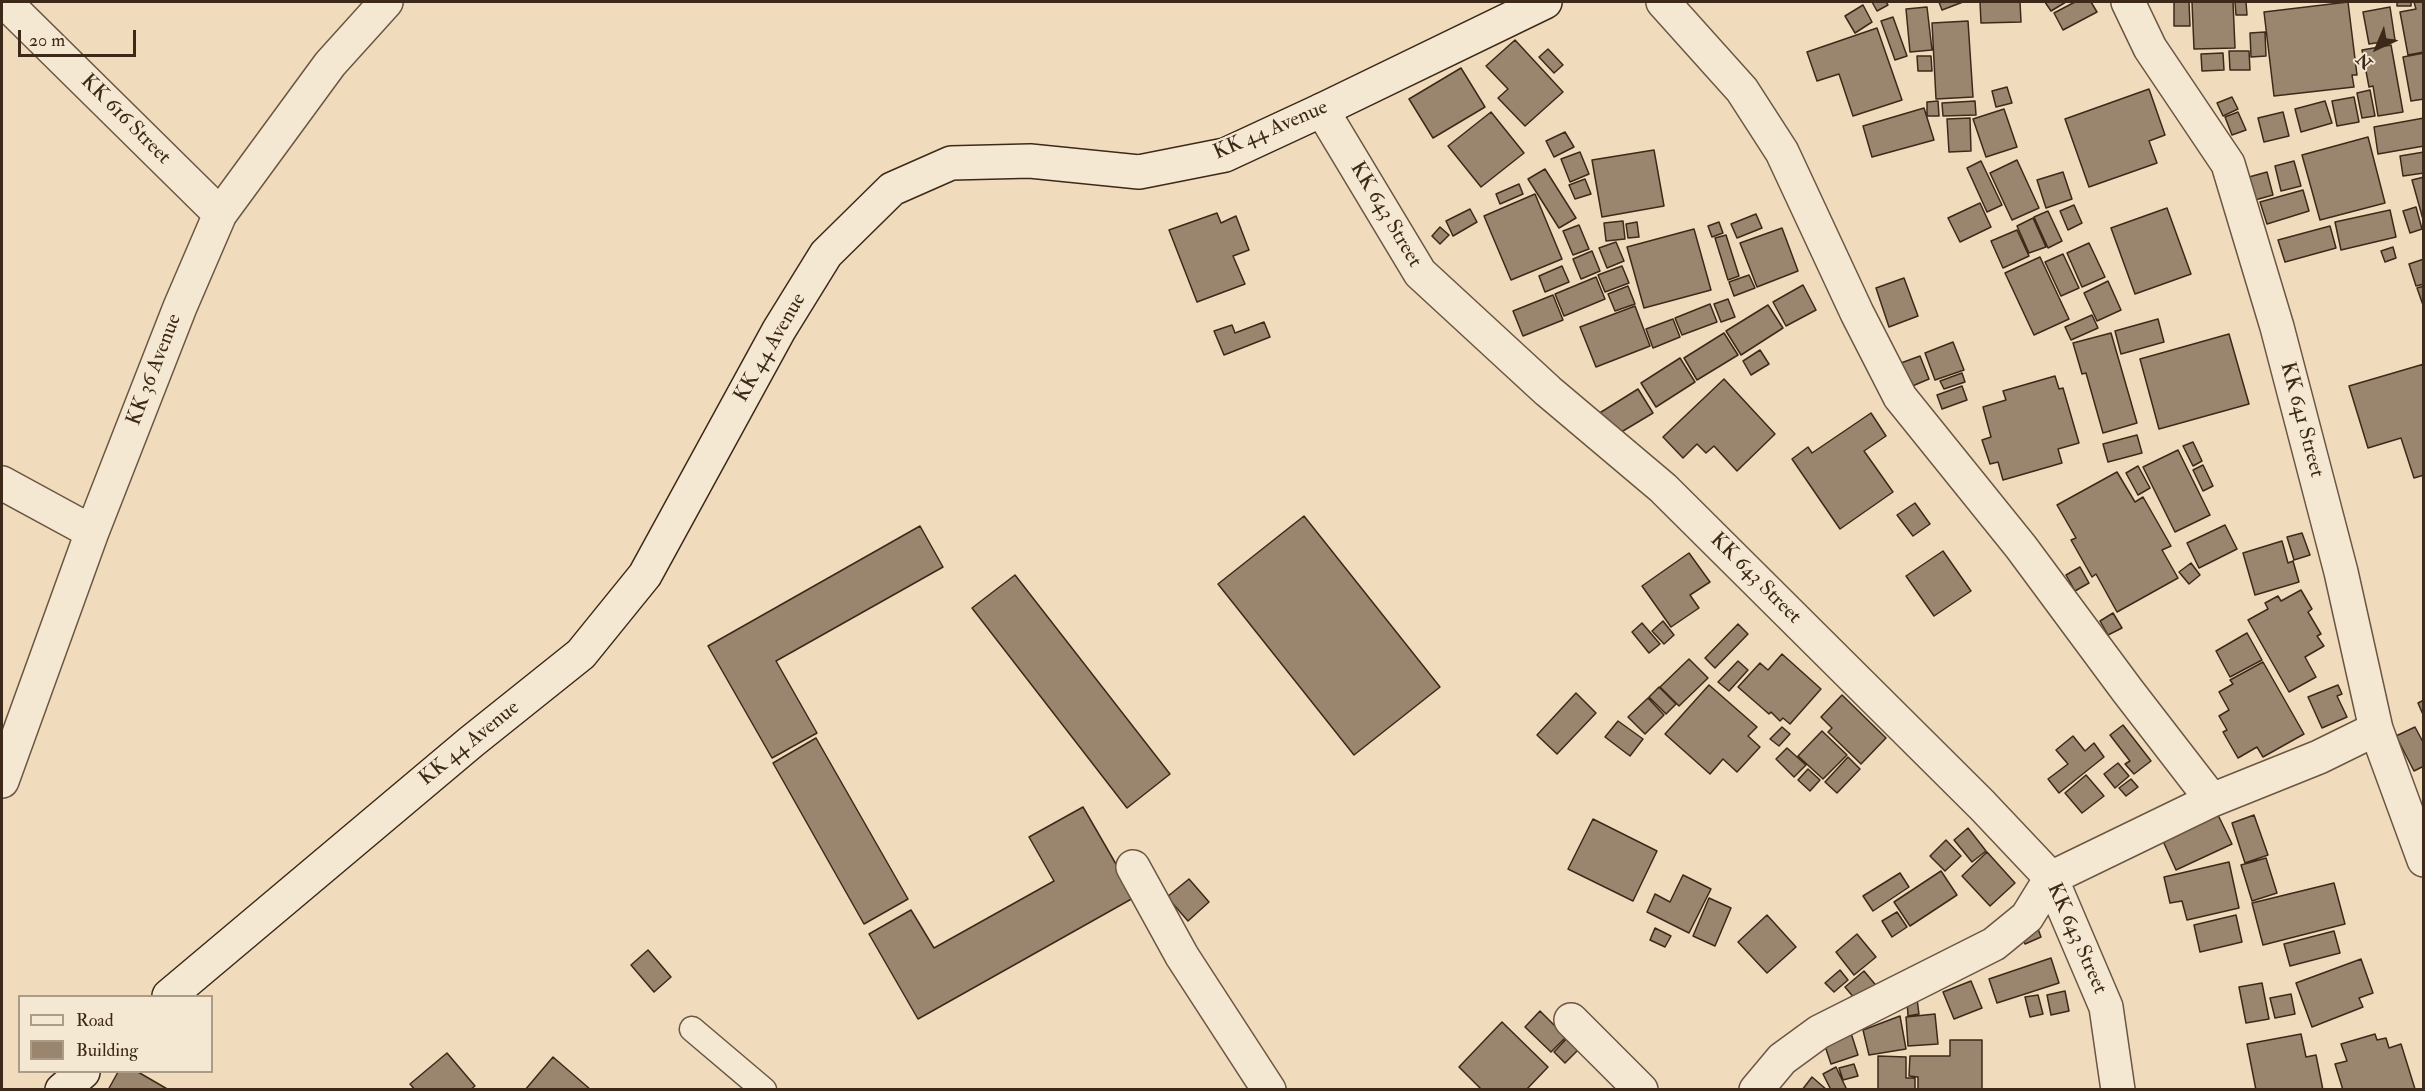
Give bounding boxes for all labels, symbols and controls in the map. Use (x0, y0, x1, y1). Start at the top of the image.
scale bar (21, 18, 140, 56)
north arrow (2347, 18, 2407, 78)
text: 20 m (29, 29, 65, 52)
text: N (2352, 49, 2377, 73)
street label: KK 616 Street (75, 70, 175, 170)
street label: KK 44 Avenue (1210, 96, 1332, 166)
street label: KK 643 Street (1344, 158, 1426, 272)
street label: KK 44 Avenue (730, 289, 812, 407)
street label: KK 36 Avenue (122, 311, 188, 429)
street label: KK 641 Street (2274, 360, 2328, 480)
street label: KK 643 Street (1704, 528, 1806, 630)
street label: KK 44 Avenue (415, 696, 525, 792)
street label: KK 643 Street (2040, 880, 2112, 998)
legend (18, 995, 213, 1073)
text: Road (76, 1009, 114, 1032)
text: Building (76, 1039, 138, 1062)

